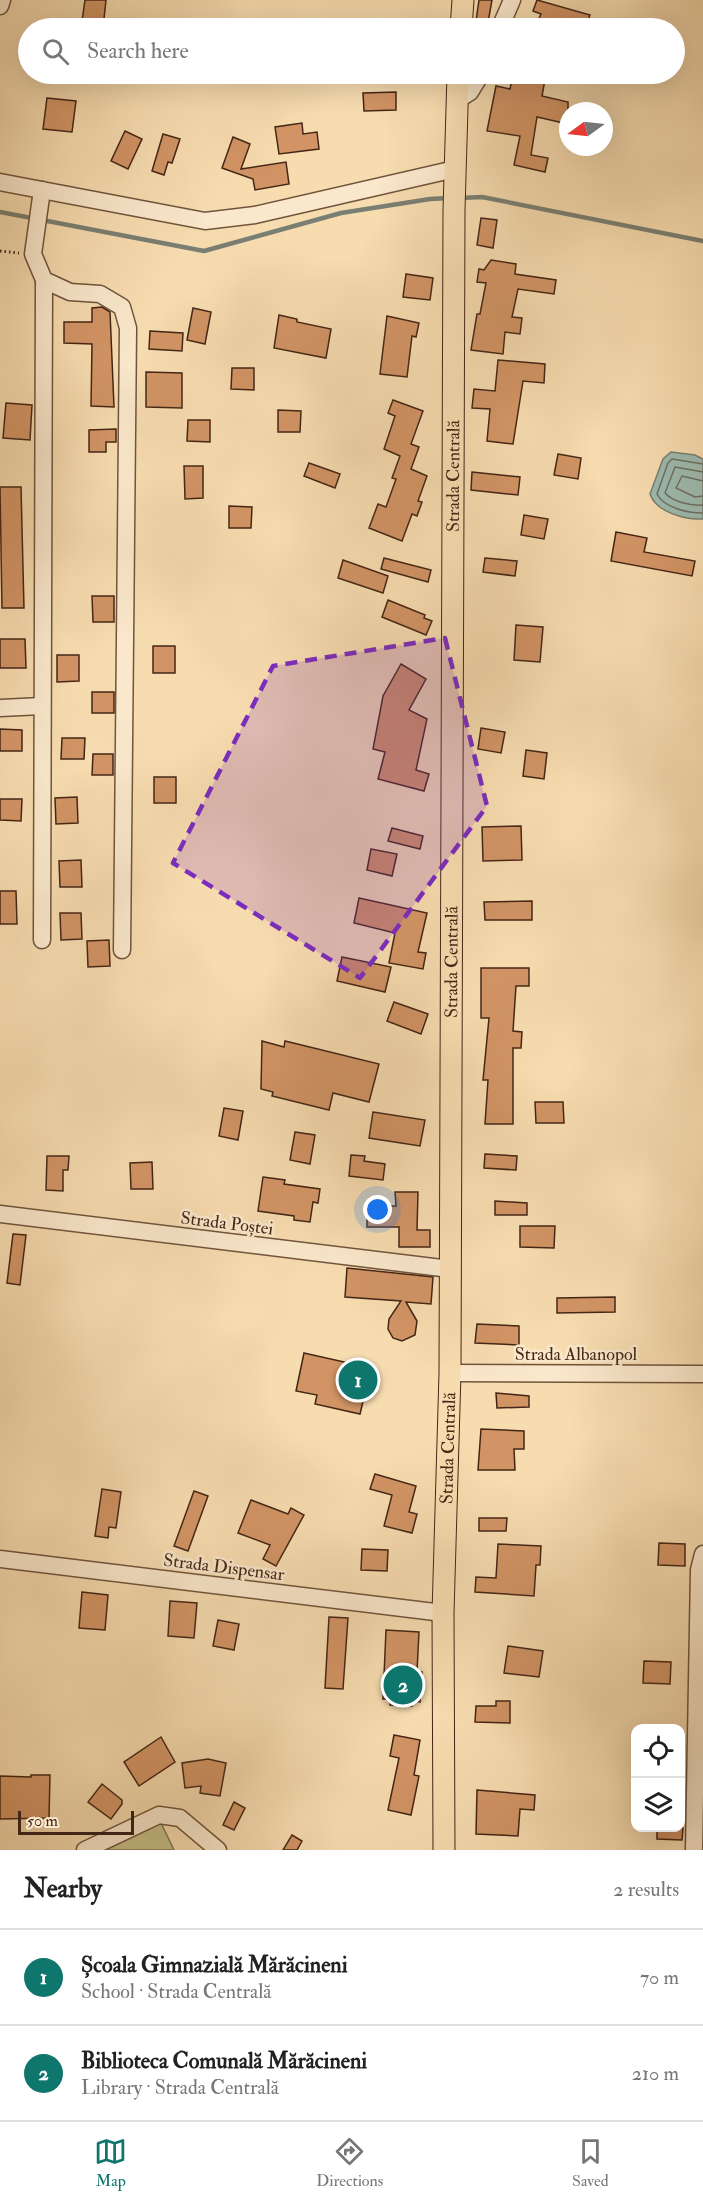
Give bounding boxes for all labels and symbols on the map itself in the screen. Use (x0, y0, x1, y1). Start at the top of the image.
north arrow (559, 102, 613, 156)
street label: Strada Centrală (442, 420, 465, 532)
street label: Strada Centrală (440, 905, 464, 1018)
your location (363, 1195, 392, 1224)
street label: Strada Poștei (179, 1206, 275, 1241)
street label: Strada Albanopol (515, 1343, 638, 1366)
pin: 1 (338, 1358, 378, 1402)
street label: Strada Centrală (435, 1391, 461, 1504)
street label: Strada Dispensar (162, 1549, 286, 1586)
pin: 2 (384, 1662, 422, 1708)
scale bar (18, 1808, 134, 1836)

